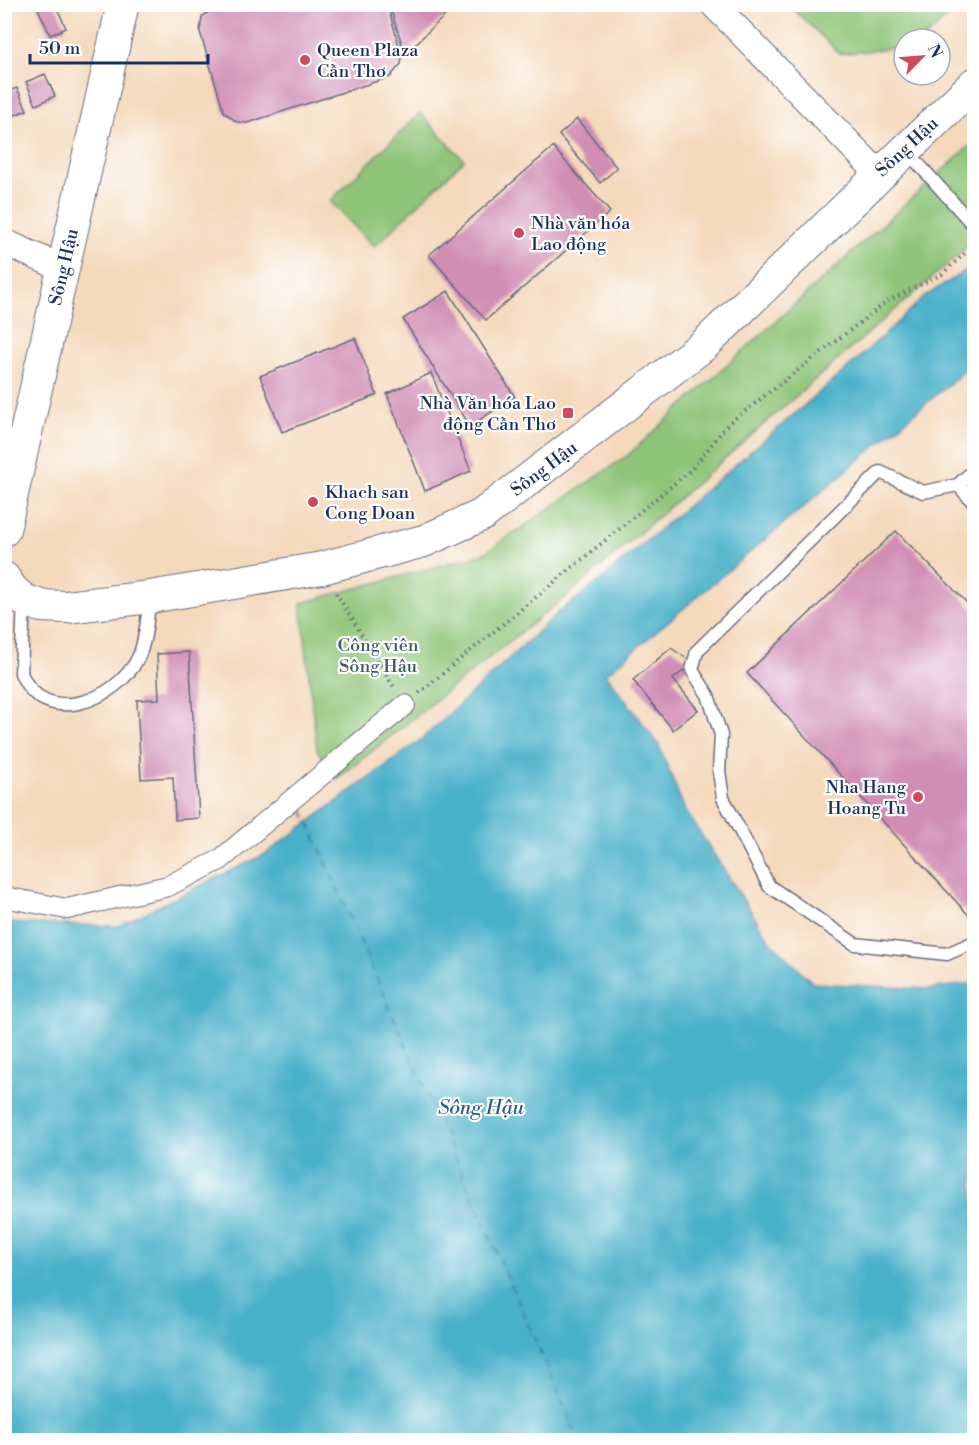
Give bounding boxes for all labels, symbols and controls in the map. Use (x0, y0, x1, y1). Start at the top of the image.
scale bar (30, 27, 208, 65)
north arrow (892, 27, 952, 87)
text: 50 m (39, 37, 81, 60)
place label: Queen Plaza Cần Thơ (317, 39, 419, 83)
text: N (923, 41, 947, 61)
marker: Queen Plaza Cần Thơ (298, 53, 312, 67)
street label: Sông Hậu (871, 111, 944, 182)
place label: Nhà văn hóa Lao động (531, 212, 631, 256)
street label: Sông Hậu (44, 226, 84, 308)
marker: Nhà văn hóa Lao động (512, 226, 526, 240)
place label: Nhà Văn hóa Lao động Cần Thơ (419, 392, 556, 436)
marker: Nhà Văn hóa Lao động Cần Thơ (561, 406, 575, 420)
street label: Sông Hậu (506, 436, 583, 502)
place label: Khach san Cong Doan (325, 481, 415, 525)
marker: Khach san Cong Doan (306, 495, 320, 509)
park label: Công viên Sông Hậu (338, 634, 419, 678)
place label: Nha Hang Hoang Tu (825, 776, 907, 820)
marker: Nha Hang Hoang Tu (911, 790, 925, 804)
water label: Sông Hậu (438, 1096, 525, 1121)

